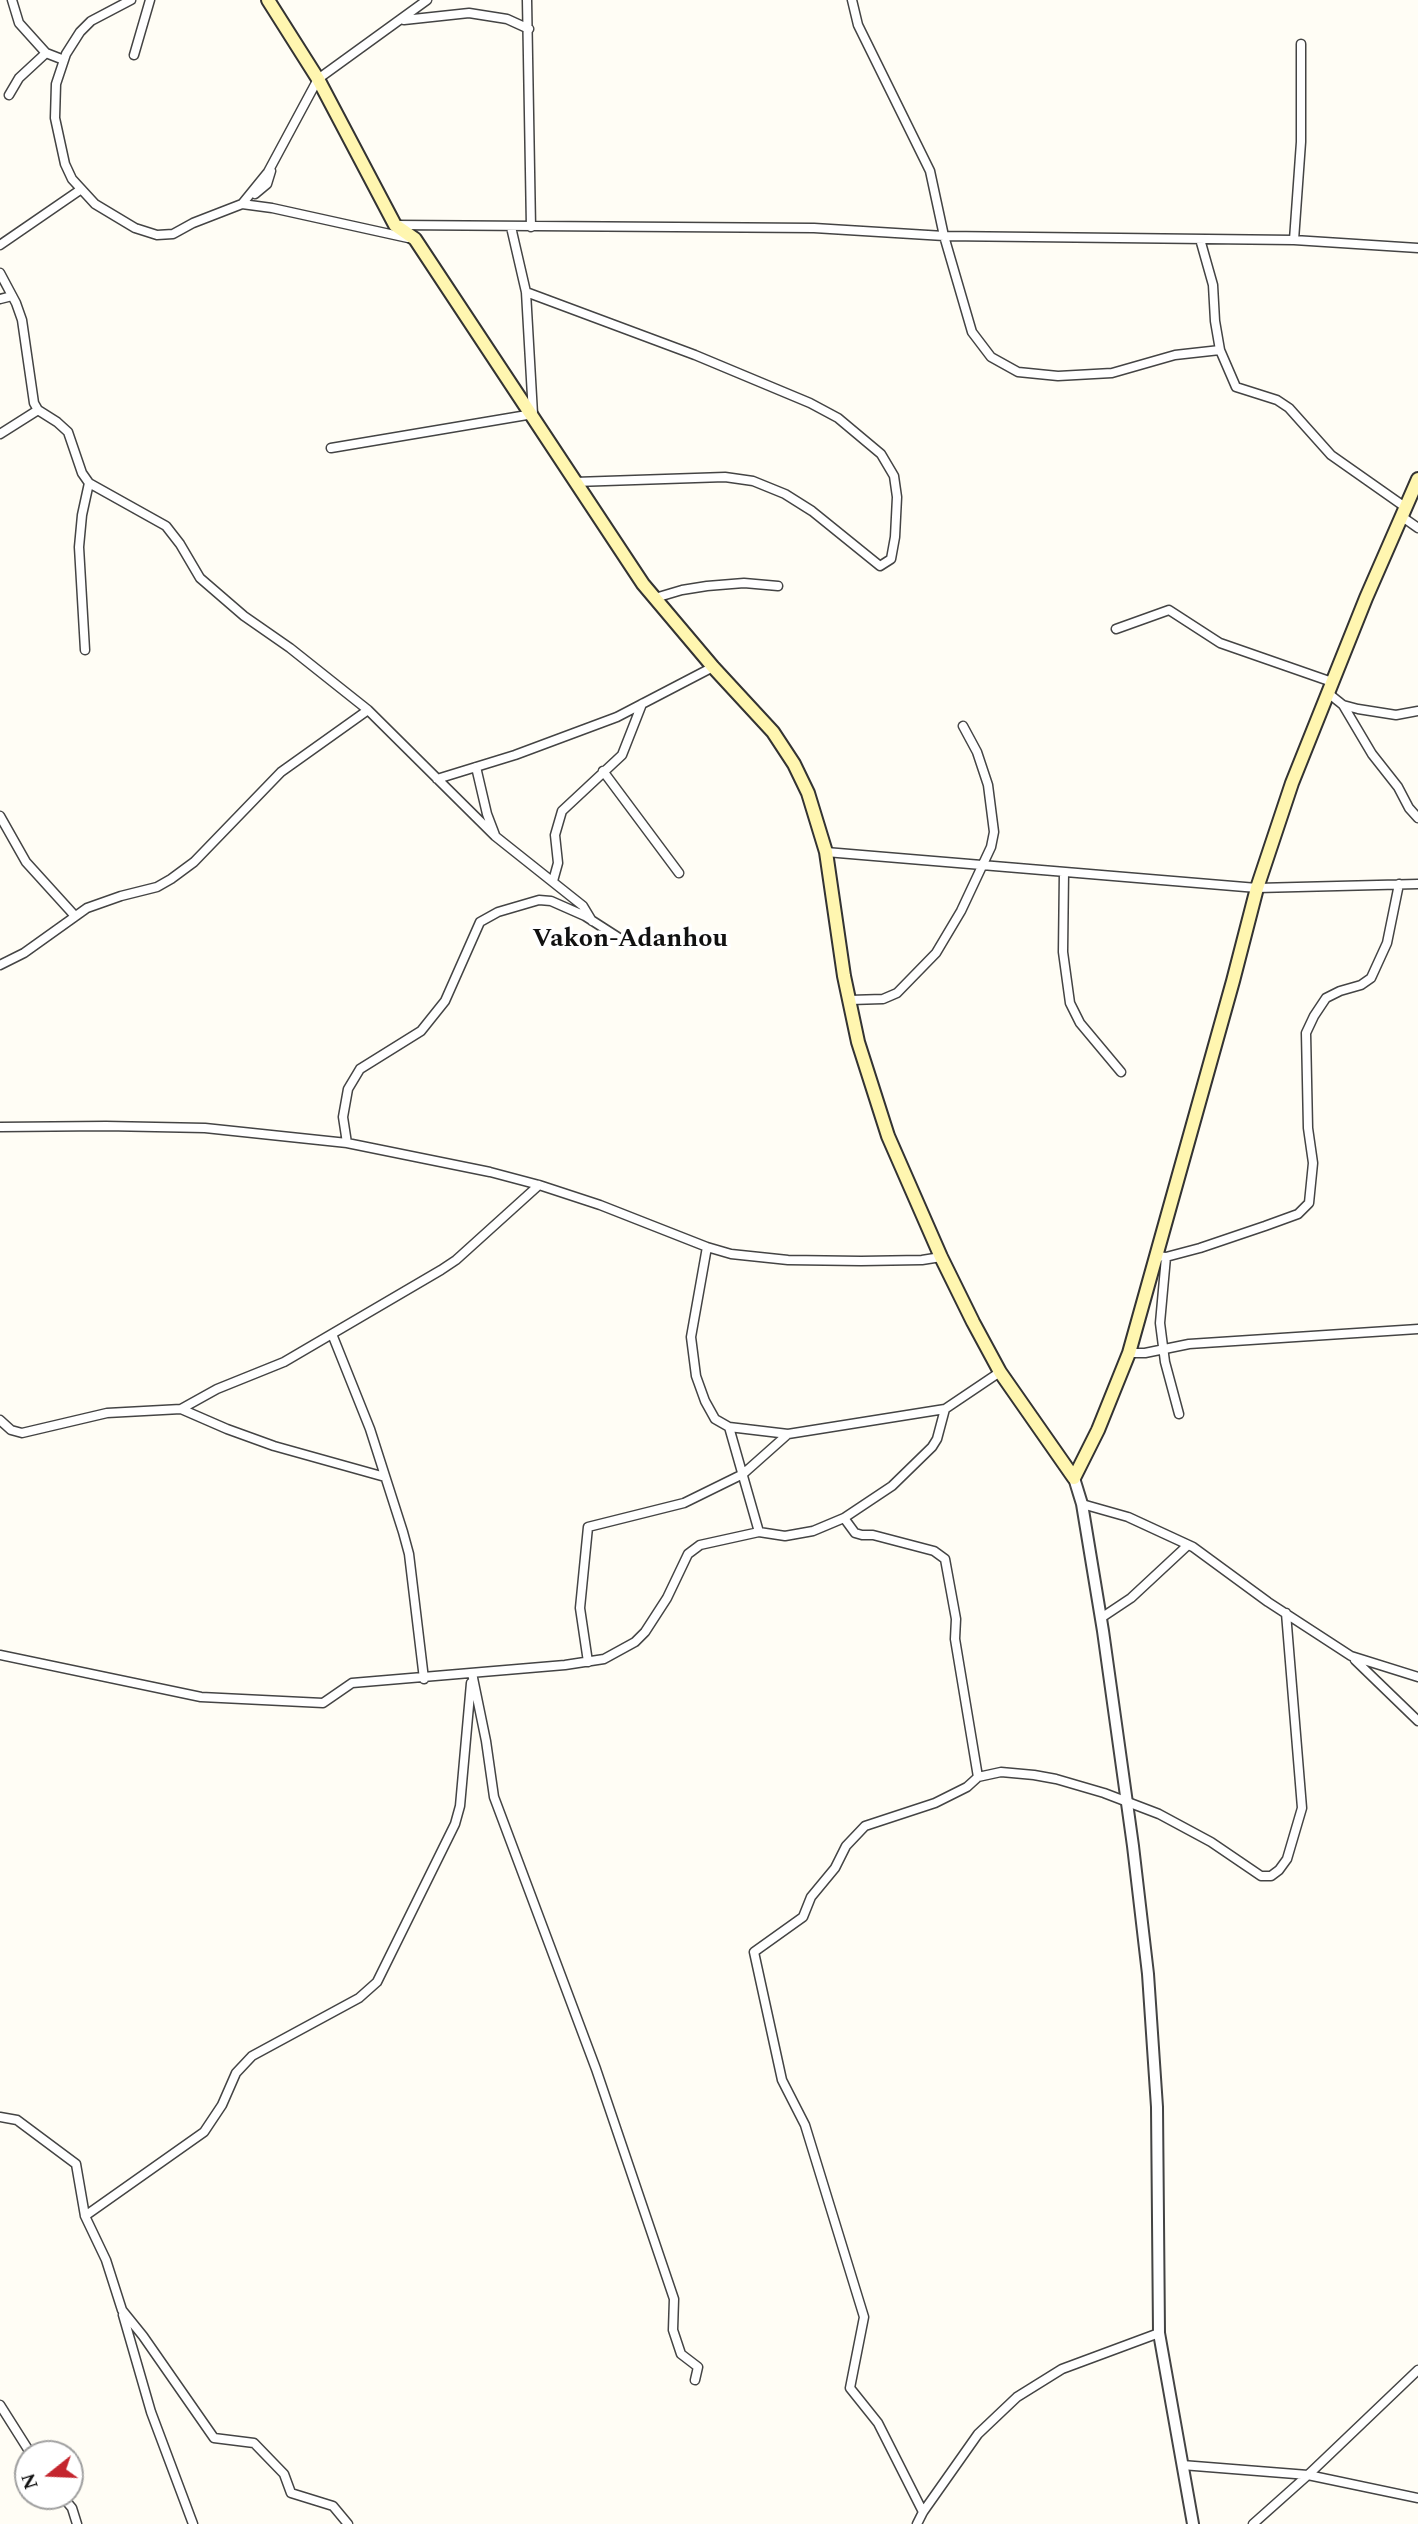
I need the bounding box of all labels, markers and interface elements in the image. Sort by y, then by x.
district label: Vakon-Adanhou [532,925,728,957]
north arrow [14,2440,84,2510]
text: N [14,2469,47,2493]

